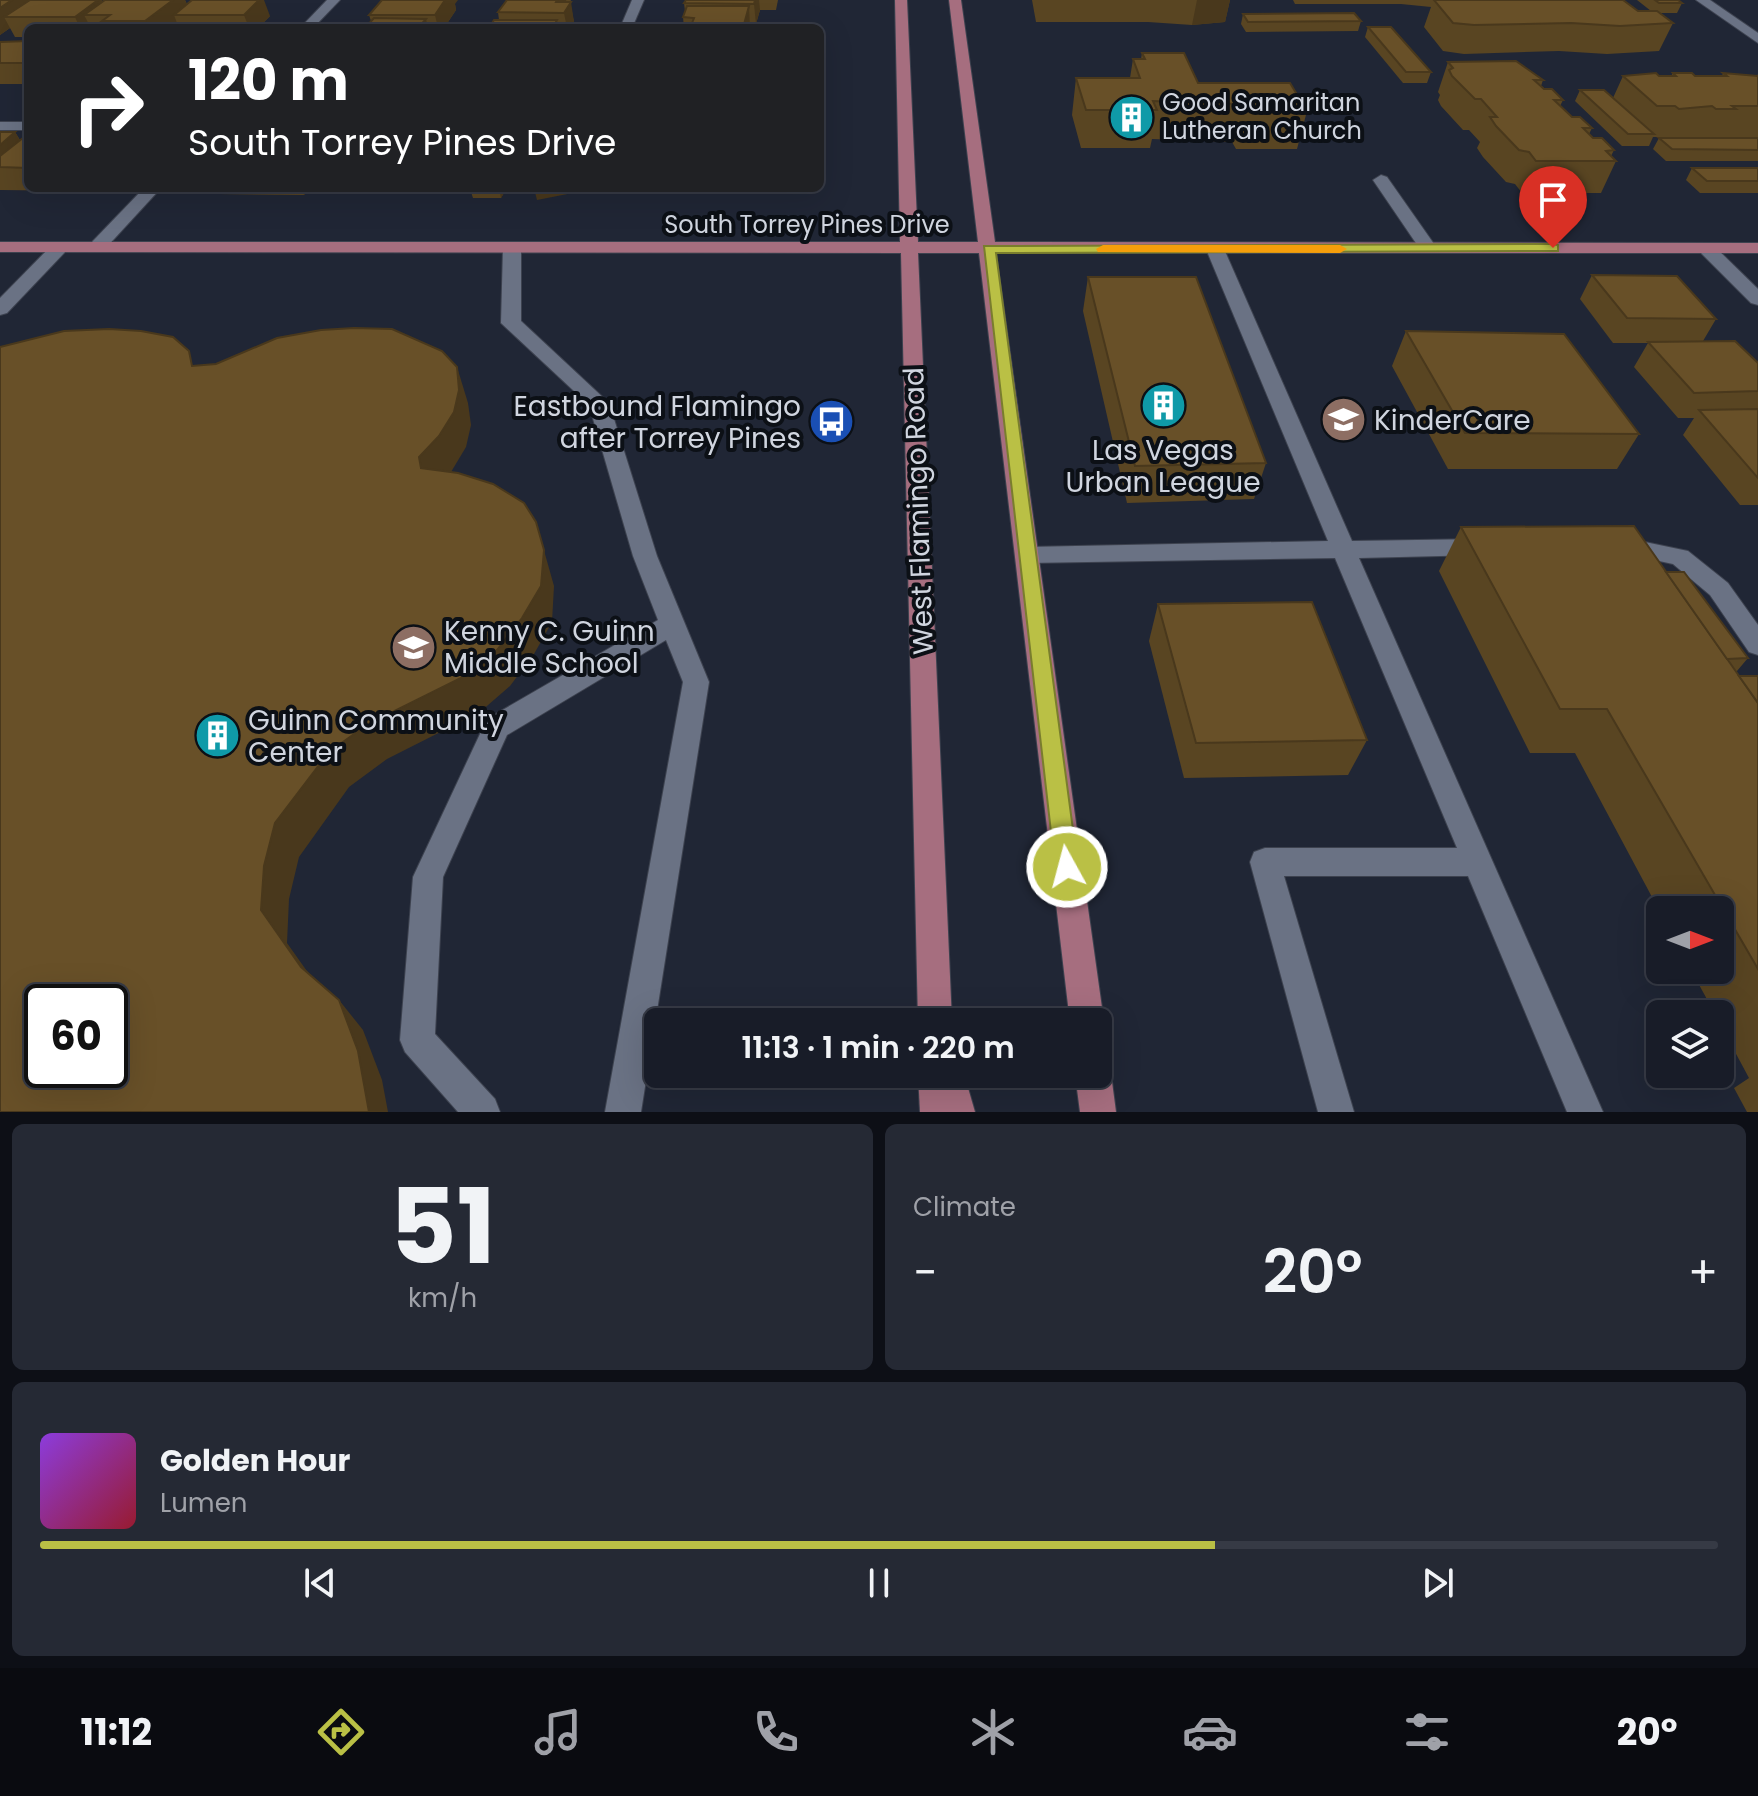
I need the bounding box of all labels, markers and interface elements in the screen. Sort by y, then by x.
text: 120 m [188,41,349,120]
icon: right [56,56,160,160]
place label: Good Samaritan Lutheran Church [1162,86,1362,147]
building icon: Good Samaritan Lutheran Church [1107,93,1155,141]
text: South Torrey Pines Drive [188,117,616,168]
pin [1519,166,1587,248]
icon: arrive [1531,178,1575,222]
street label: South Torrey Pines Drive [664,208,950,241]
street label: West Flamingo Road [894,367,943,655]
building icon: Las Vegas Urban League [1139,381,1187,429]
place label: Eastbound Flamingo after Torrey Pines [513,387,801,458]
school or university icon: KinderCare [1319,396,1367,444]
bus stop icon: Eastbound Flamingo after Torrey Pines [808,398,856,446]
place label: KinderCare [1374,401,1531,440]
place label: Las Vegas Urban League [1065,431,1261,502]
place label: Kenny C. Guinn Middle School [444,612,655,683]
school or university icon: Kenny C. Guinn Middle School [389,623,437,671]
place label: Guinn Community Center [248,701,504,772]
building icon: Guinn Community Center [193,712,241,760]
position arrow [1025,825,1109,909]
north arrow [1646,896,1734,984]
map controls [1646,896,1734,1088]
speed limit sign: 60 [24,984,128,1088]
button: layers [1646,1000,1734,1088]
text: 11:13 · 1 min · 220 m [741,1026,1015,1069]
text: 51 [389,1154,496,1299]
text: Climate [913,1189,1016,1225]
text: 20° [1263,1230,1363,1314]
text: − [913,1242,937,1303]
text: + [1688,1242,1718,1303]
text: km/h [408,1280,477,1316]
text: Golden Hour [160,1439,350,1482]
text: Lumen [160,1485,247,1521]
icon: previous [298,1561,342,1605]
icon: pause [857,1561,901,1605]
icon: next [1416,1561,1460,1605]
icon: directions [313,1704,369,1760]
icon: music [530,1704,586,1760]
icon: phone [748,1704,804,1760]
icon: climate [965,1704,1021,1760]
icon: car [1182,1704,1238,1760]
icon: filters [1399,1704,1455,1760]
text: 11:12 [81,1707,152,1758]
text: 20° [1617,1707,1677,1758]

